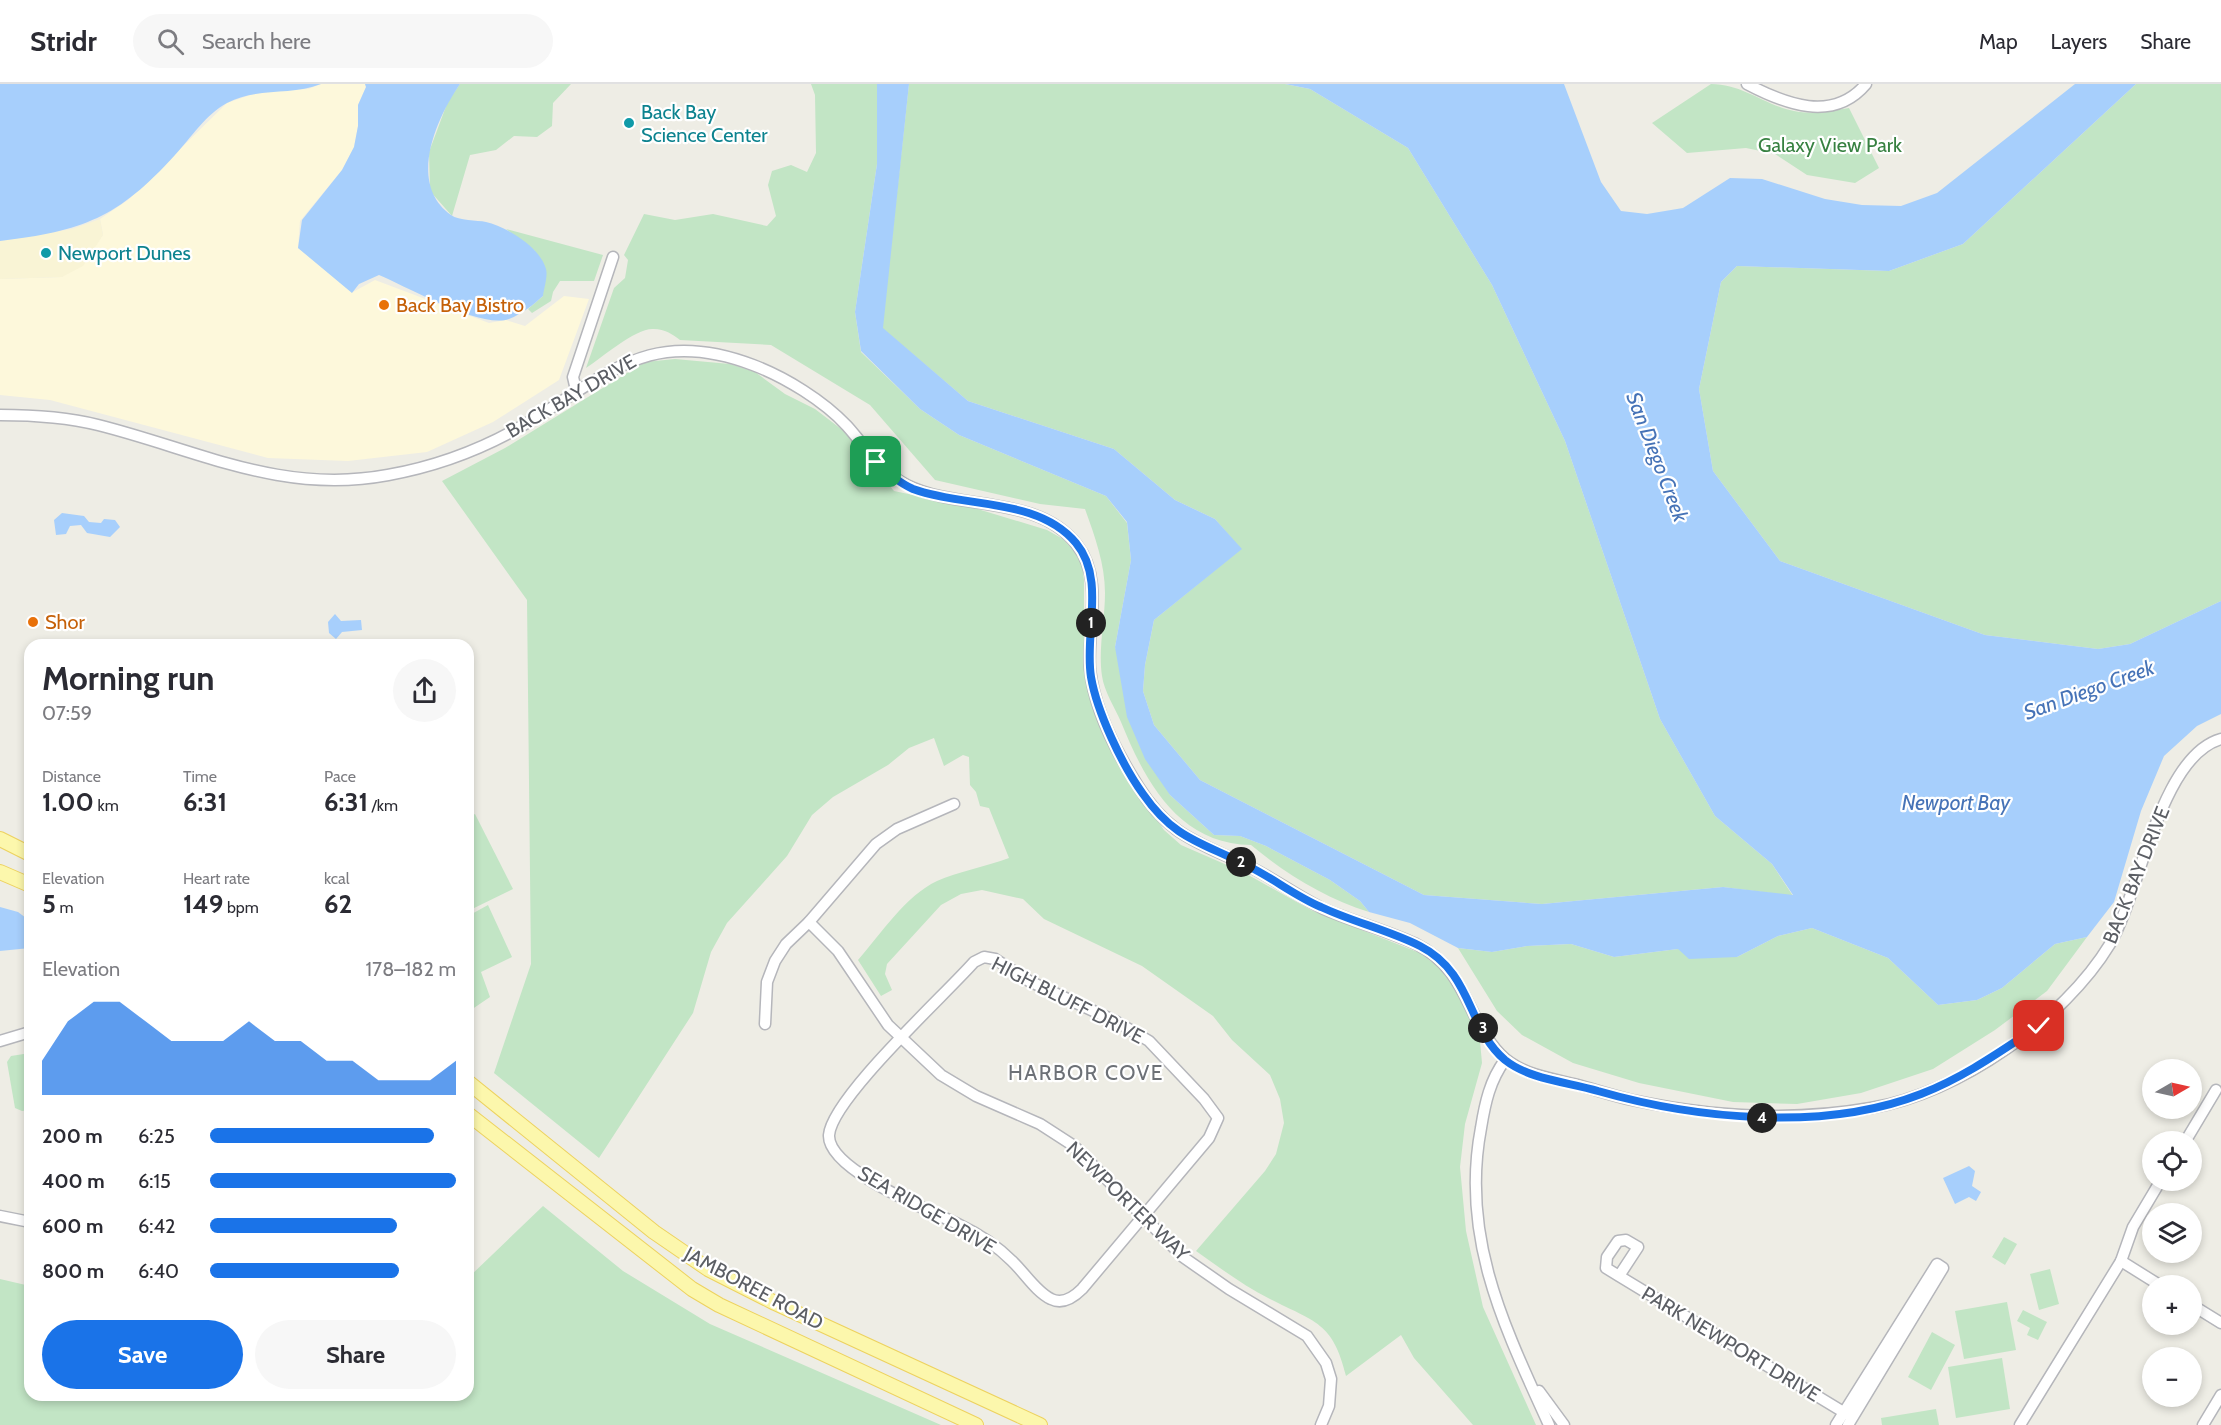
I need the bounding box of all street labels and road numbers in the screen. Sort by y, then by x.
street label: BACK BAY DRIVE [502,349,640,443]
street label: BACK BAY DRIVE [2098,803,2174,947]
street label: HIGH BLUFF DRIVE [988,951,1148,1049]
street label: NEWPORTER WAY [1062,1136,1195,1266]
street label: SEA RIDGE DRIVE [854,1161,1000,1259]
street label: JAMBOREE ROAD [680,1241,828,1335]
street label: PARK NEWPORT DRIVE [1638,1281,1824,1407]

